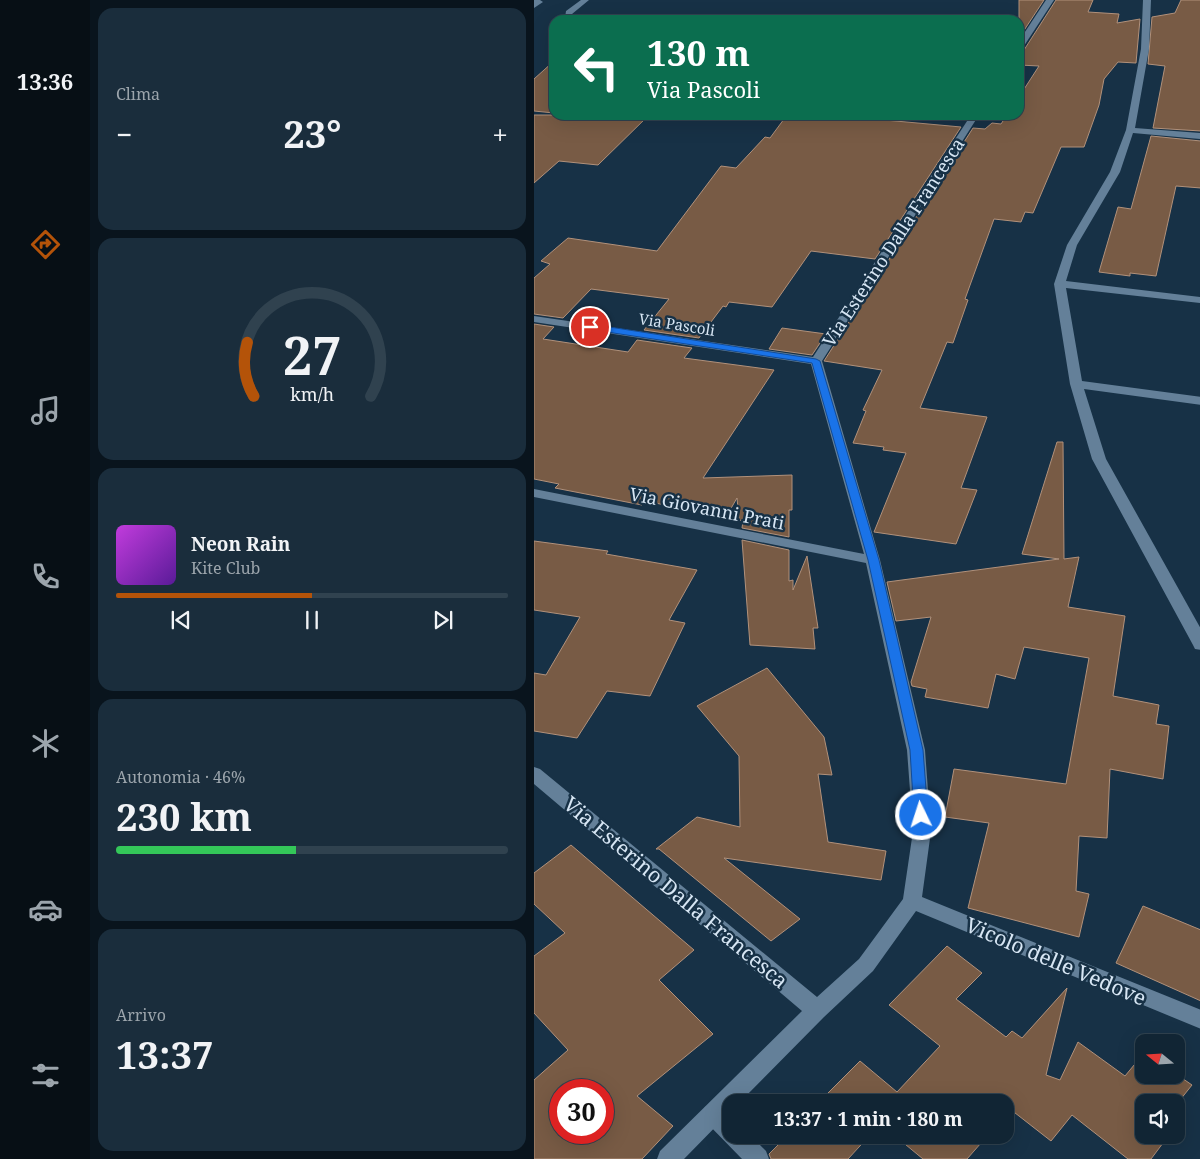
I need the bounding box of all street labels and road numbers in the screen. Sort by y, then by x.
street label: Via Esterino Dalla Francesca [816,133,970,351]
street label: Via Pascoli [637,308,717,340]
street label: Via Giovanni Prati [628,481,787,535]
street label: Via Esterino Dalla Francesca [558,790,794,994]
street label: Vicolo delle Vedove [961,910,1151,1012]

